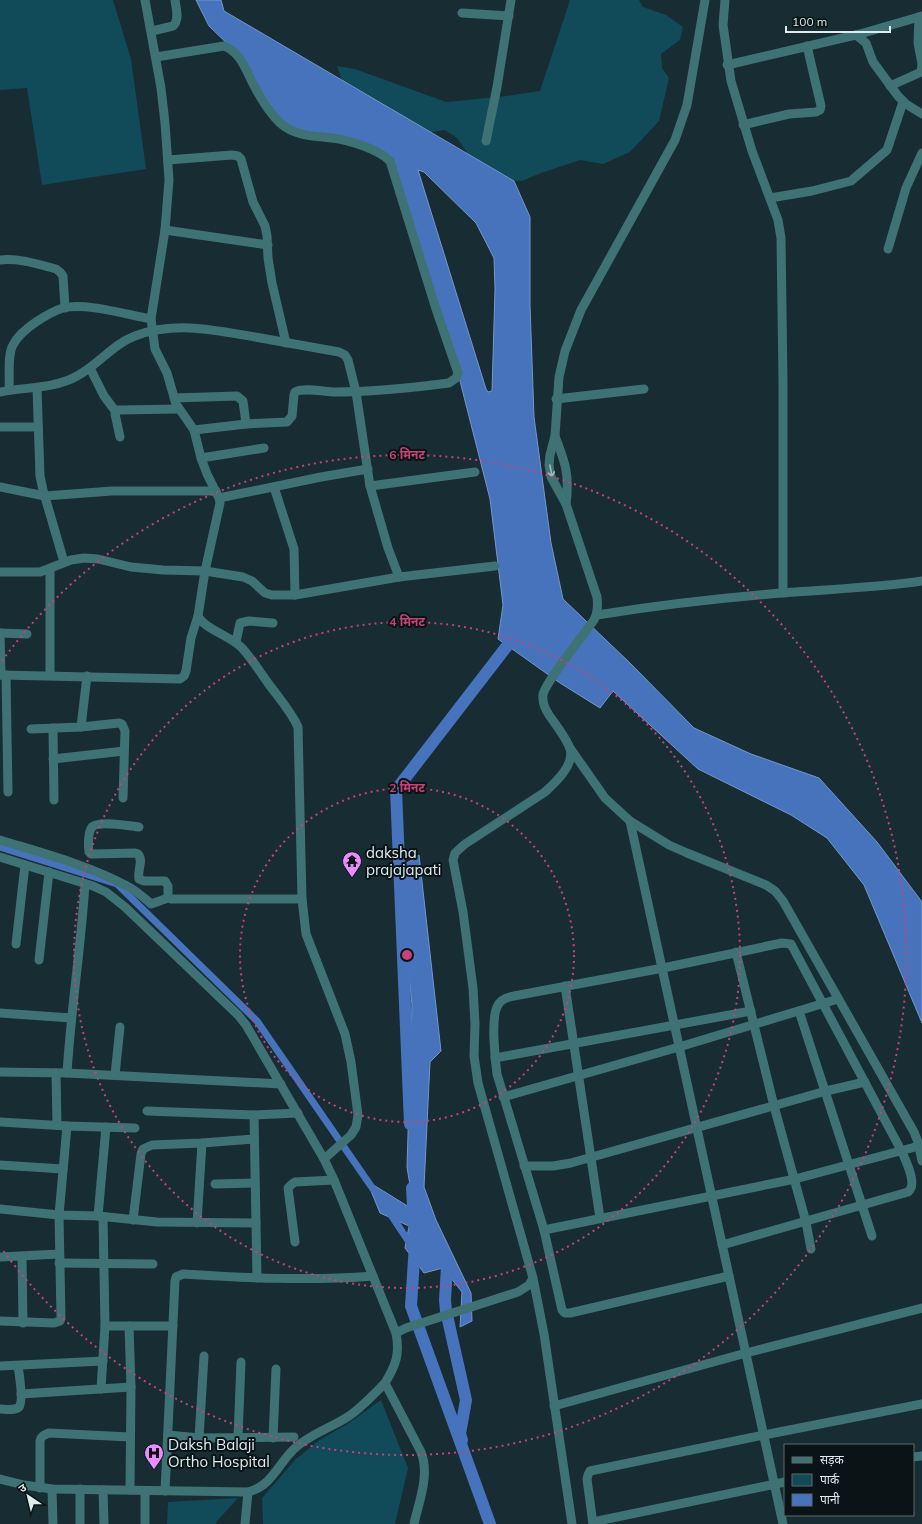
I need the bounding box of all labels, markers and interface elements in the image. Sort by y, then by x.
scale bar [786,8,890,34]
text: 100 m [792,14,827,29]
text: 6 मिनट [389,447,425,462]
one-way arrow [547,465,555,478]
text: 4 मिनट [389,614,425,629]
text: 2 मिनट [389,780,425,795]
place label: daksha prajajapati [366,843,441,879]
temple icon: daksha prajajapati [341,850,363,878]
centre of rings [400,948,414,962]
place label: Daksh Balaji Ortho Hospital [168,1435,270,1471]
hospital icon: Daksh Balaji Ortho Hospital [143,1442,165,1470]
legend [784,1444,914,1516]
text: सड़क [820,1452,845,1467]
text: पार्क [820,1472,840,1487]
north arrow [8,1476,48,1516]
text: उ [16,1480,29,1495]
text: पानी [820,1492,841,1507]

